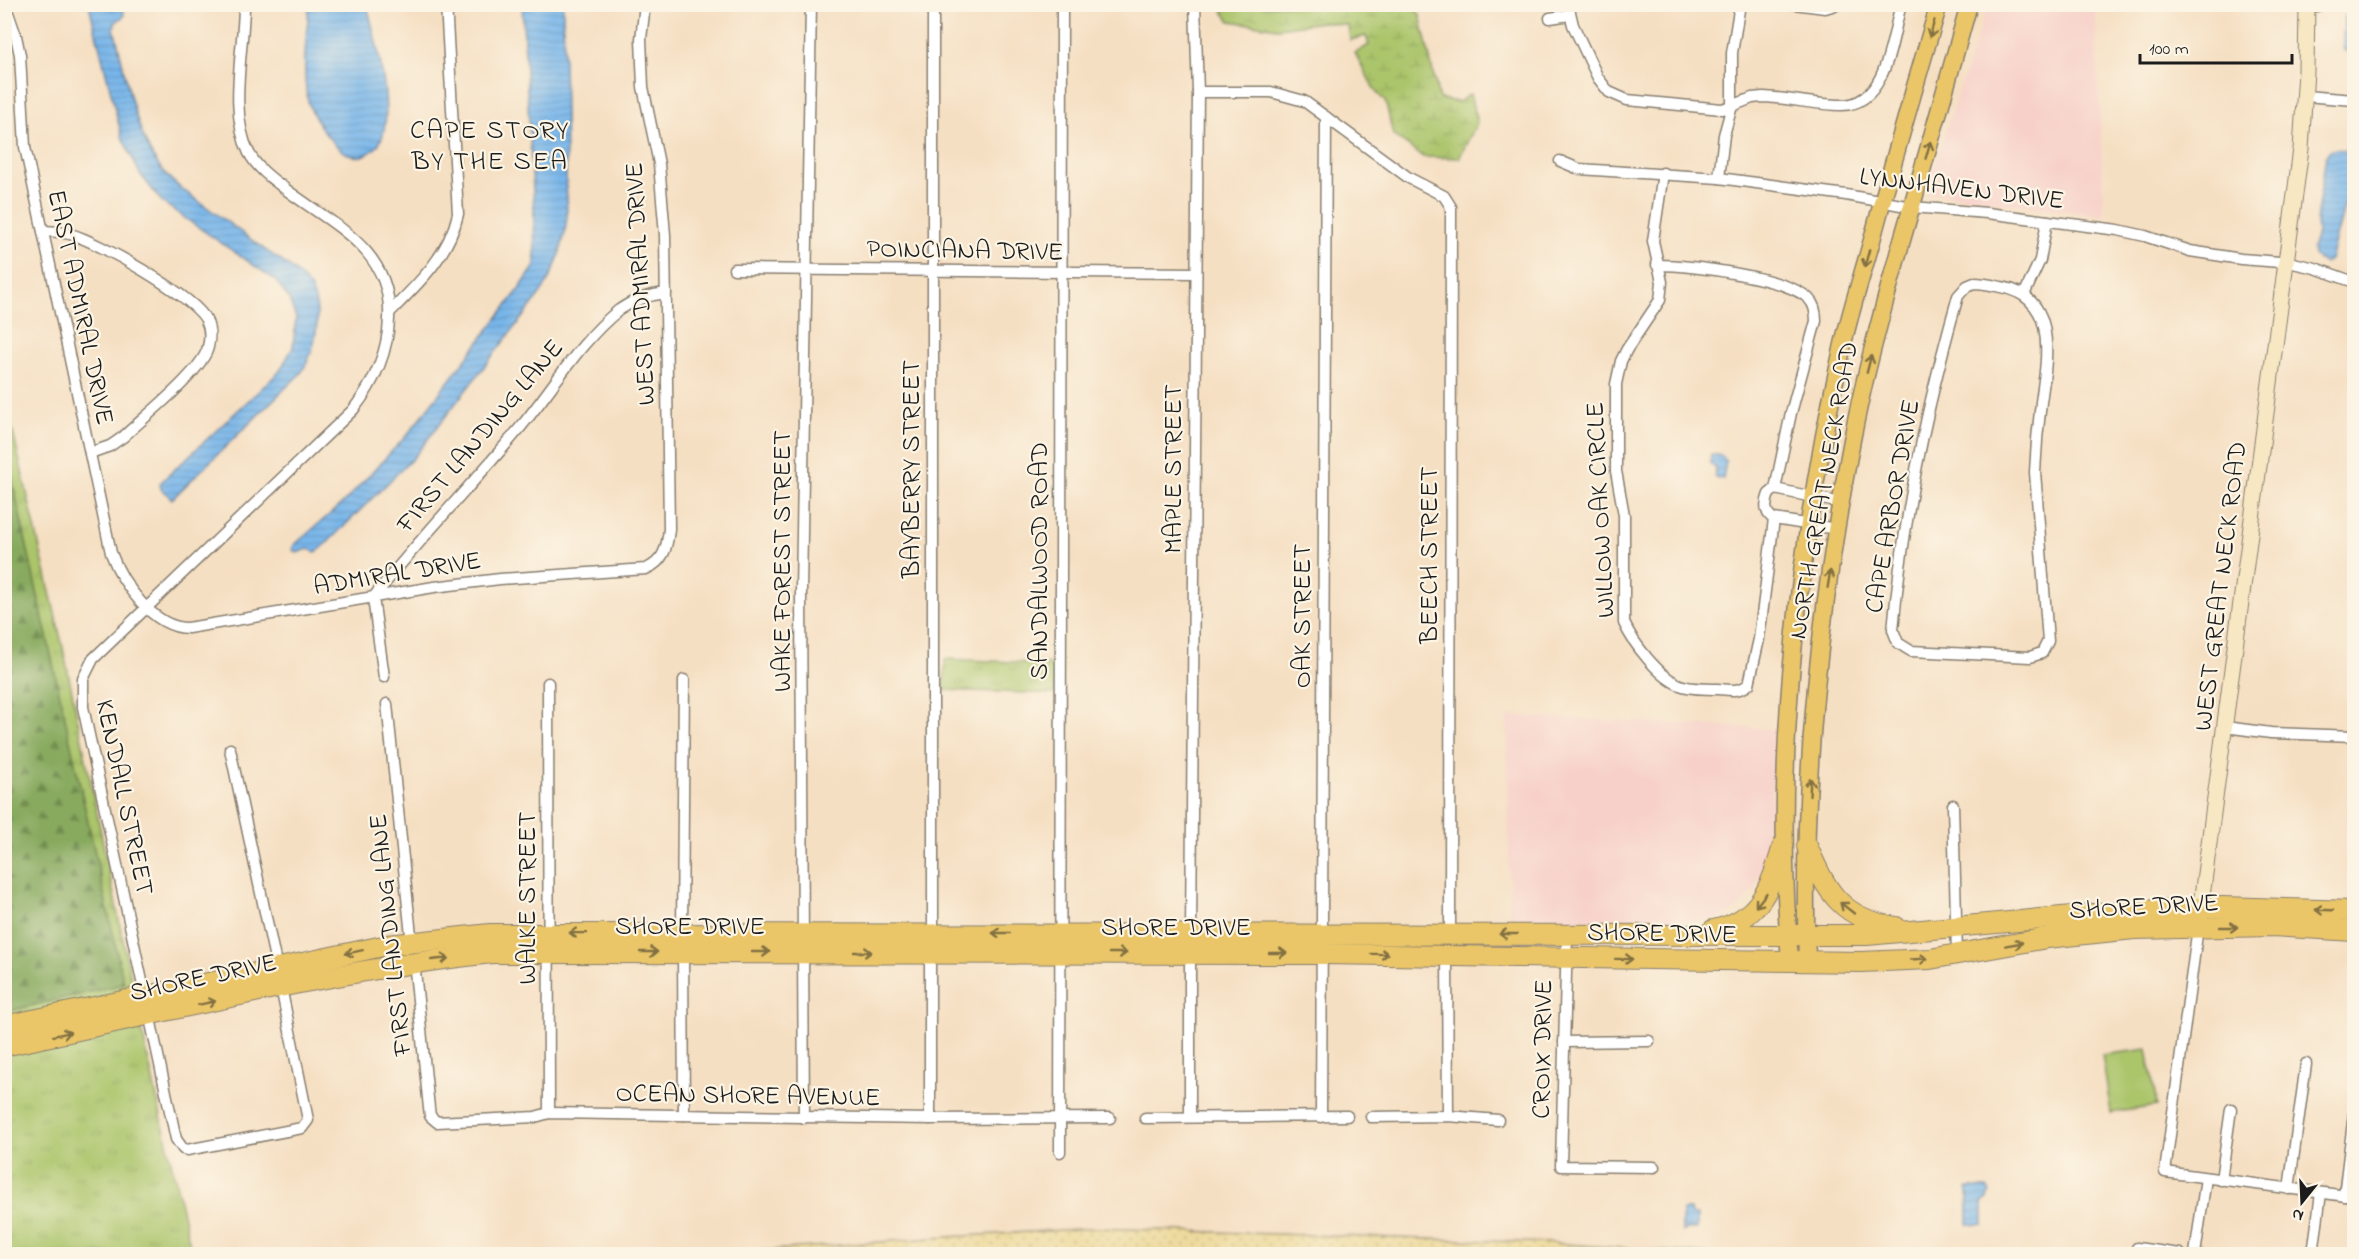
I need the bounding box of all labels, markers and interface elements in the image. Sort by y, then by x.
one-way arrow [1926,19,1937,38]
scale bar [2140,27,2292,65]
text: 100 m [2149,37,2189,63]
district label: CAPE STORY BY THE SEA [410,112,570,182]
one-way arrow [1923,141,1934,160]
street label: LYNNHAVEN DRIVE [1857,159,2066,221]
street label: WEST ADMIRAL DRIVE [617,161,667,406]
street label: EAST ADMIRAL DRIVE [36,187,123,429]
street label: POINCIANA DRIVE [866,231,1064,273]
one-way arrow [1861,248,1872,267]
street label: FIRST LANDING LANE [388,332,574,543]
street label: NORTH GREAT NECK ROAD [1780,339,1870,642]
one-way arrow [1864,354,1876,373]
street label: BAYBERRY STREET [894,360,932,579]
street label: MAPLE STREET [1156,384,1194,554]
street label: CAPE ARBOR DRIVE [1856,397,1931,616]
street label: WILLOW OAK CIRCLE [1577,401,1627,619]
street label: WAKE FOREST STREET [765,430,803,692]
street label: WEST GREAT NECK ROAD [2185,439,2259,733]
street label: SANDALWOOD ROAD [1022,442,1060,680]
street label: BEECH STREET [1412,466,1450,645]
street label: ADMIRAL DRIVE [311,543,484,607]
street label: OAK STREET [1285,544,1323,688]
one-way arrow [1823,570,1834,590]
street label: KENDALL STREET [84,696,162,899]
one-way arrow [1804,778,1815,798]
street label: WALKE STREET [510,811,548,985]
street label: FIRST LANDING LANE [360,812,424,1059]
street label: SHORE DRIVE [2068,885,2220,931]
one-way arrow [1755,891,1768,907]
one-way arrow [1840,902,1856,914]
one-way arrow [2315,904,2335,915]
street label: SHORE DRIVE [615,909,765,947]
street label: SHORE DRIVE [1101,910,1251,948]
street label: SHORE DRIVE [1587,915,1737,955]
one-way arrow [2219,921,2239,933]
one-way arrow [569,927,589,938]
one-way arrow [992,927,1012,939]
one-way arrow [1499,928,1519,940]
one-way arrow [2004,939,2024,950]
street label: SHORE DRIVE [126,945,281,1013]
one-way arrow [638,946,658,958]
one-way arrow [751,946,771,958]
one-way arrow [853,946,873,958]
one-way arrow [345,947,365,958]
one-way arrow [1108,947,1128,959]
one-way arrow [1268,947,1288,959]
one-way arrow [1370,949,1390,960]
one-way arrow [429,953,449,964]
one-way arrow [1614,953,1634,965]
one-way arrow [1909,954,1929,965]
street label: CROIX DRIVE [1524,979,1564,1119]
one-way arrow [197,997,216,1008]
one-way arrow [51,1028,71,1039]
street label: OCEAN SHORE AVENUE [615,1076,881,1118]
north arrow [2272,1172,2332,1232]
text: N [2289,1201,2307,1227]

